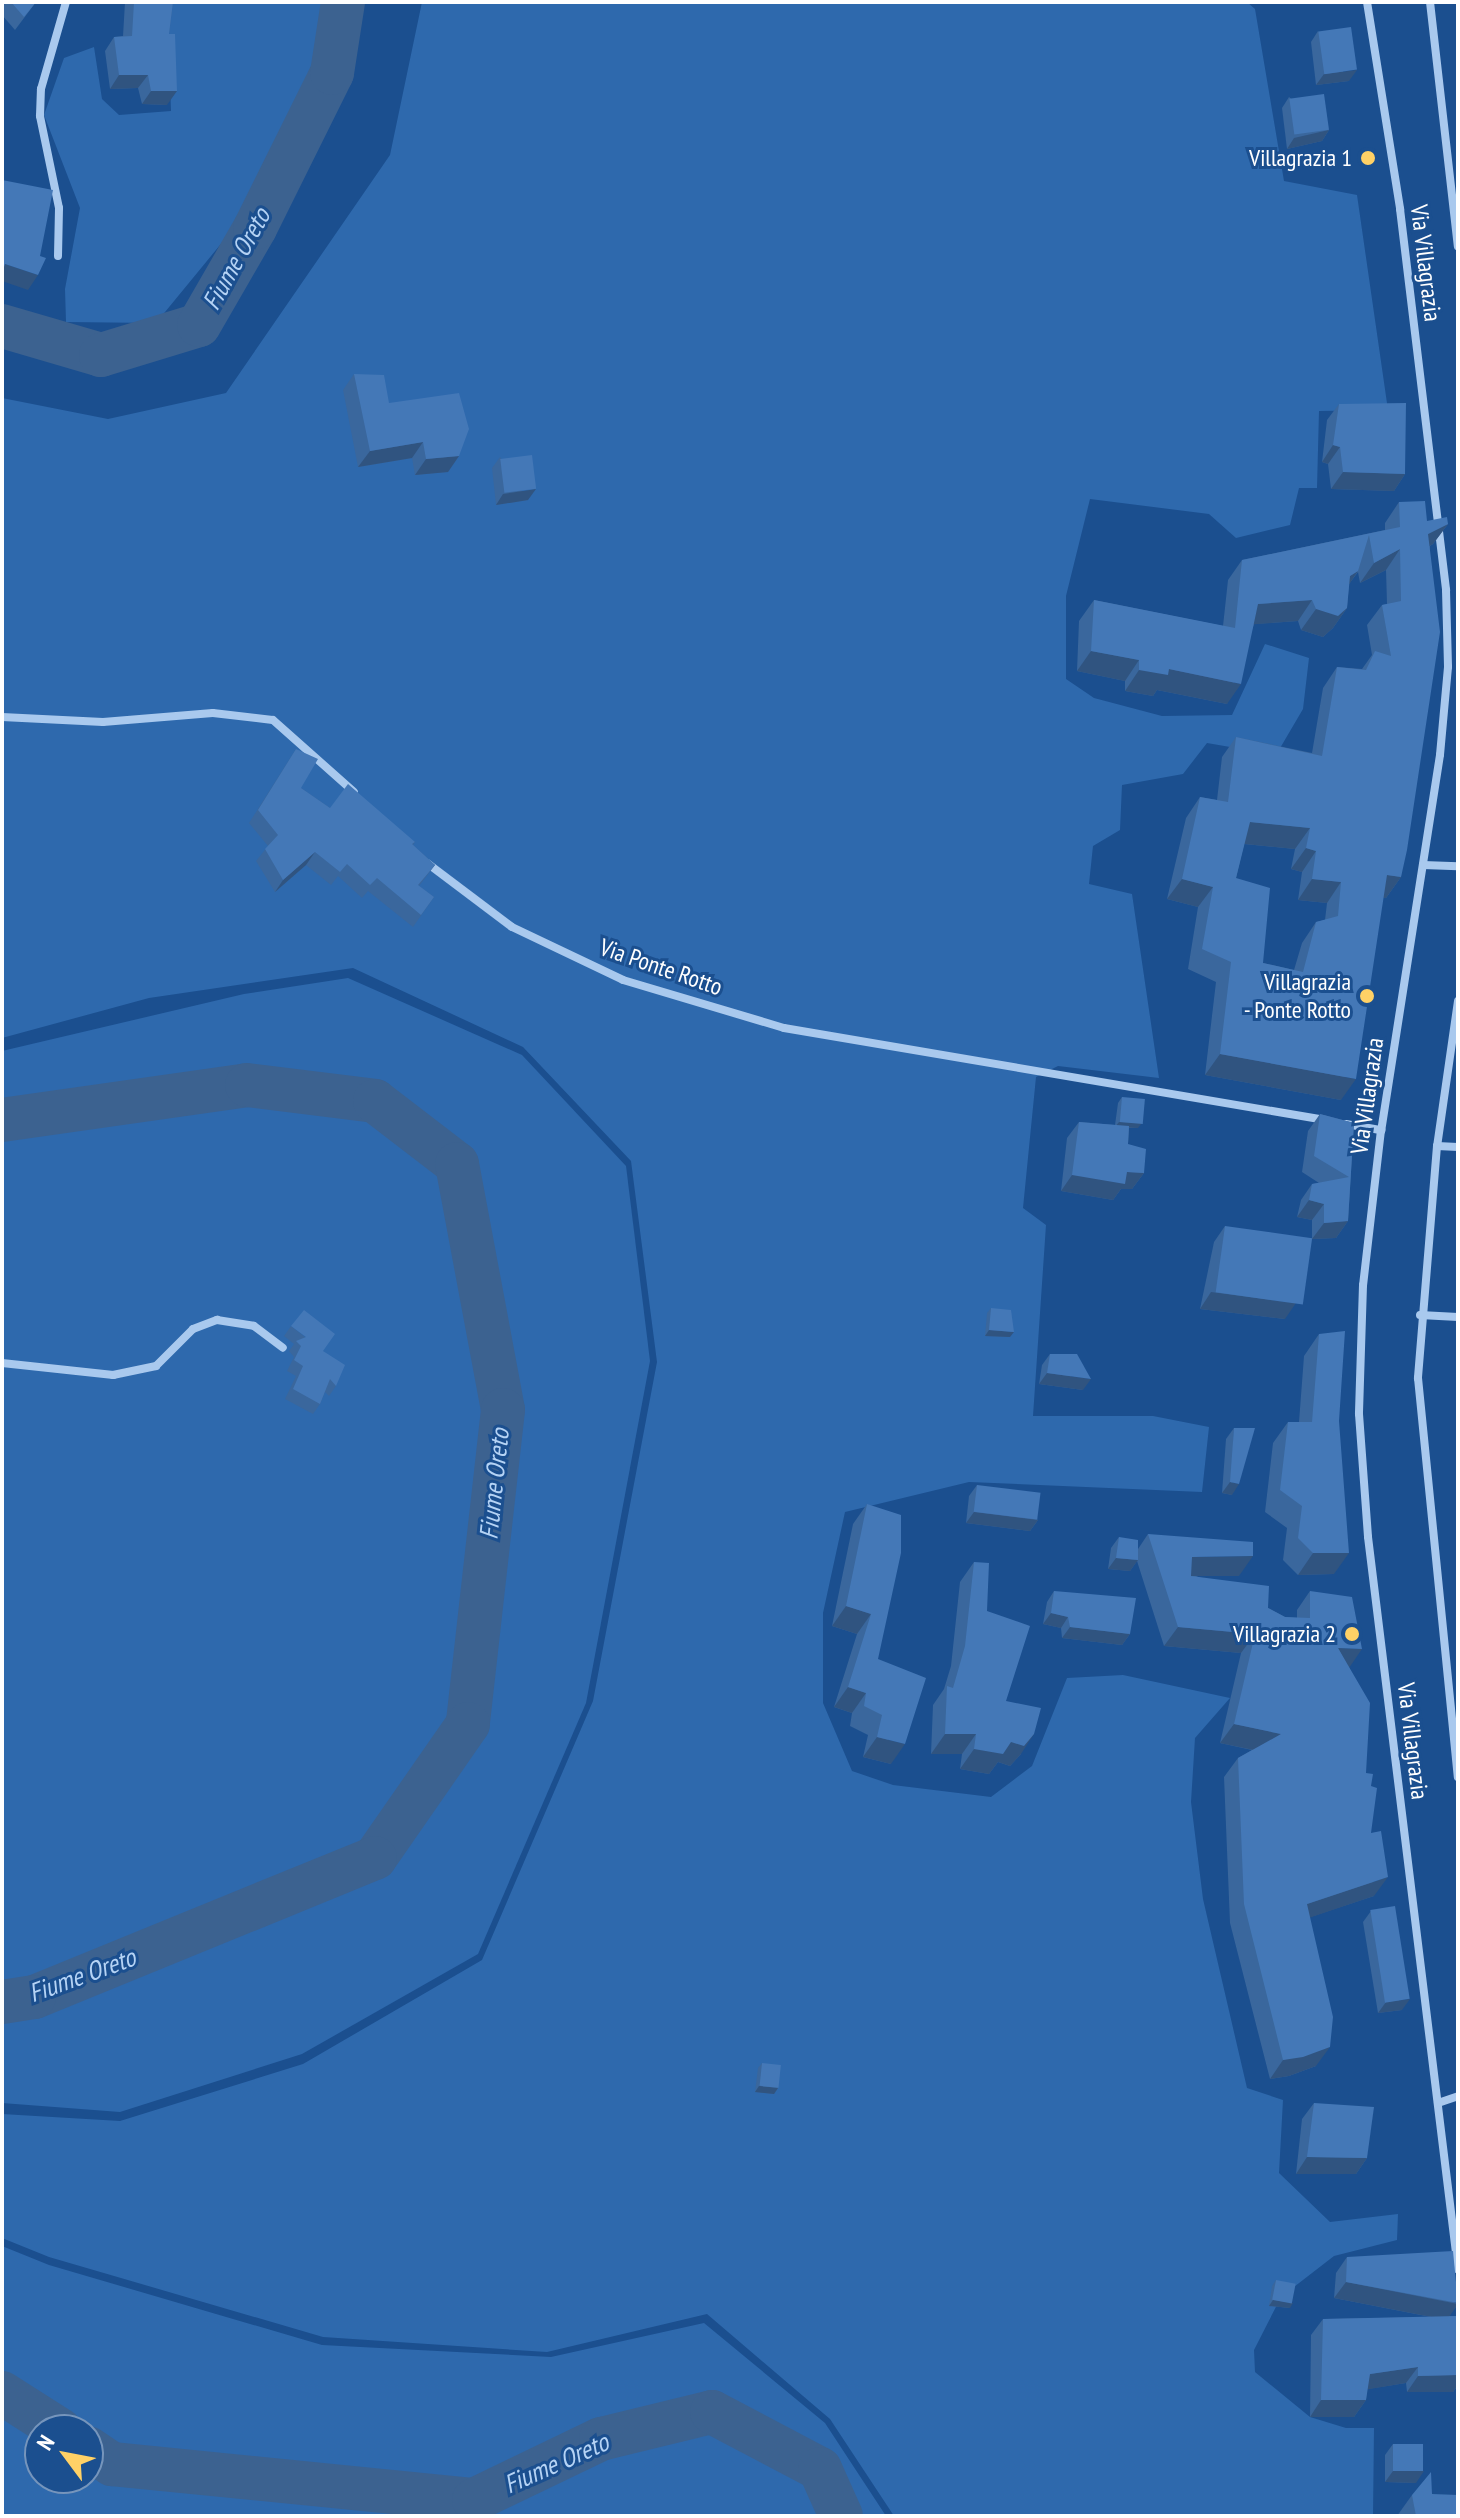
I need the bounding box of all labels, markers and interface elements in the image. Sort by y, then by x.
place label: Villagrazia 1 [1249,144,1352,172]
marker: Villagrazia 1 [1359,149,1377,167]
water label: Fiume Oreto [195,203,277,315]
street label: Via Villagrazia [1405,203,1447,323]
street label: Via Ponte Rotto [596,933,726,1001]
place label: Villagrazia - Ponte Rotto [1242,968,1351,1024]
marker: Villagrazia - Ponte Rotto [1358,987,1376,1005]
street label: Via Villagrazia [1345,1036,1389,1156]
water label: Fiume Oreto [473,1427,515,1541]
place label: Villagrazia 2 [1233,1620,1336,1648]
marker: Villagrazia 2 [1343,1625,1361,1643]
street label: Via Villagrazia [1392,1681,1434,1801]
water label: Fiume Oreto [24,1941,140,2009]
north arrow [24,2414,104,2494]
water label: Fiume Oreto [499,2426,613,2500]
text: N [30,2430,60,2455]

